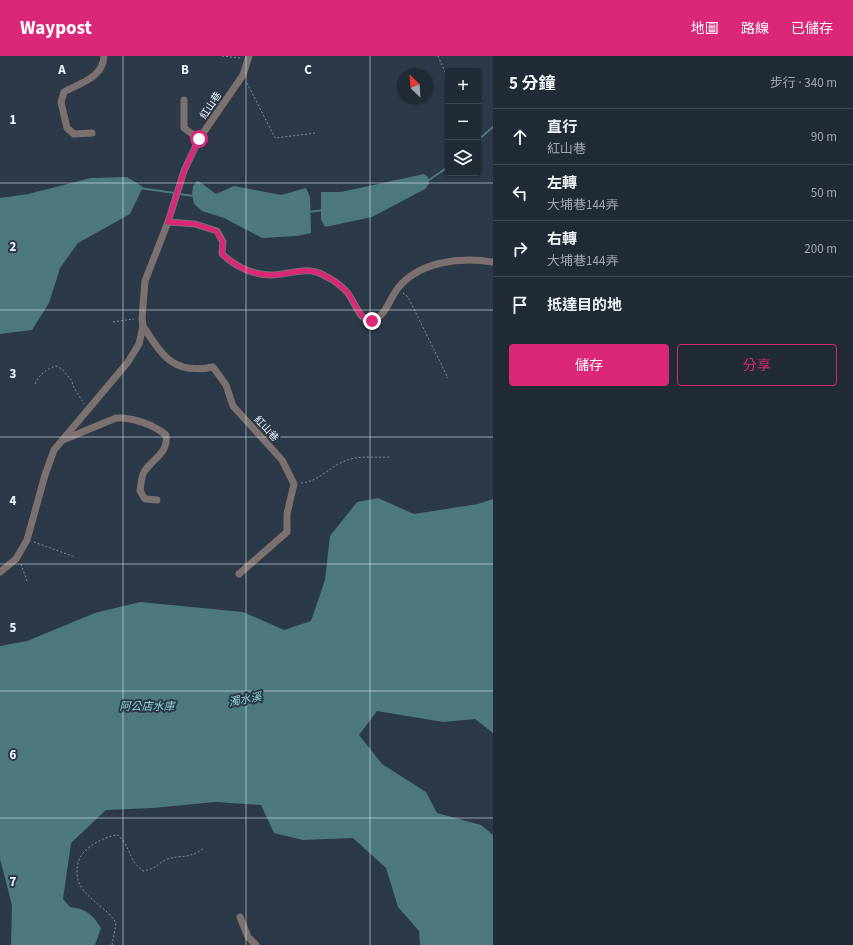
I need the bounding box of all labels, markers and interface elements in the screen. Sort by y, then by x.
text: Waypost [20,15,92,42]
text: 地圖 [691,19,719,39]
text: 路線 [741,19,769,39]
text: 已儲存 [791,19,833,39]
text: A [57,61,66,79]
text: B [181,61,189,79]
text: C [304,61,312,79]
north arrow [397,68,433,104]
map controls [445,68,481,176]
button: + [445,68,481,104]
text: 5 分鐘 [509,72,555,96]
text: 步行 · 340 m [770,74,837,92]
street label: 紅山巷 [197,89,225,122]
button: − [445,104,481,140]
text: 1 [10,111,17,129]
text: 直行 [547,117,577,138]
icon: ahead [509,126,531,148]
text: 90 m [811,128,837,146]
route start [190,130,208,148]
button: layers [445,140,481,176]
text: 紅山巷 [547,140,586,158]
text: 左轉 [547,173,577,194]
icon: left [509,182,531,204]
text: 50 m [811,184,837,202]
text: 大埔巷144弄 [547,196,618,214]
text: 右轉 [547,229,577,250]
text: 2 [10,238,17,256]
icon: right [509,238,531,260]
text: 200 m [804,240,837,258]
text: 大埔巷144弄 [547,252,618,270]
icon: arrive [509,294,531,316]
text: 抵達目的地 [547,295,622,316]
route end [363,312,381,330]
button: 儲存 [509,344,669,386]
button: 分享 [677,344,837,386]
text: 3 [10,365,17,383]
street label: 紅山巷 [251,413,282,444]
text: 4 [10,492,17,510]
text: 5 [10,619,17,637]
water label: 濁水溪 [227,689,265,710]
water label: 阿公店水庫 [120,699,176,714]
text: 6 [10,746,17,764]
text: 7 [10,873,17,891]

